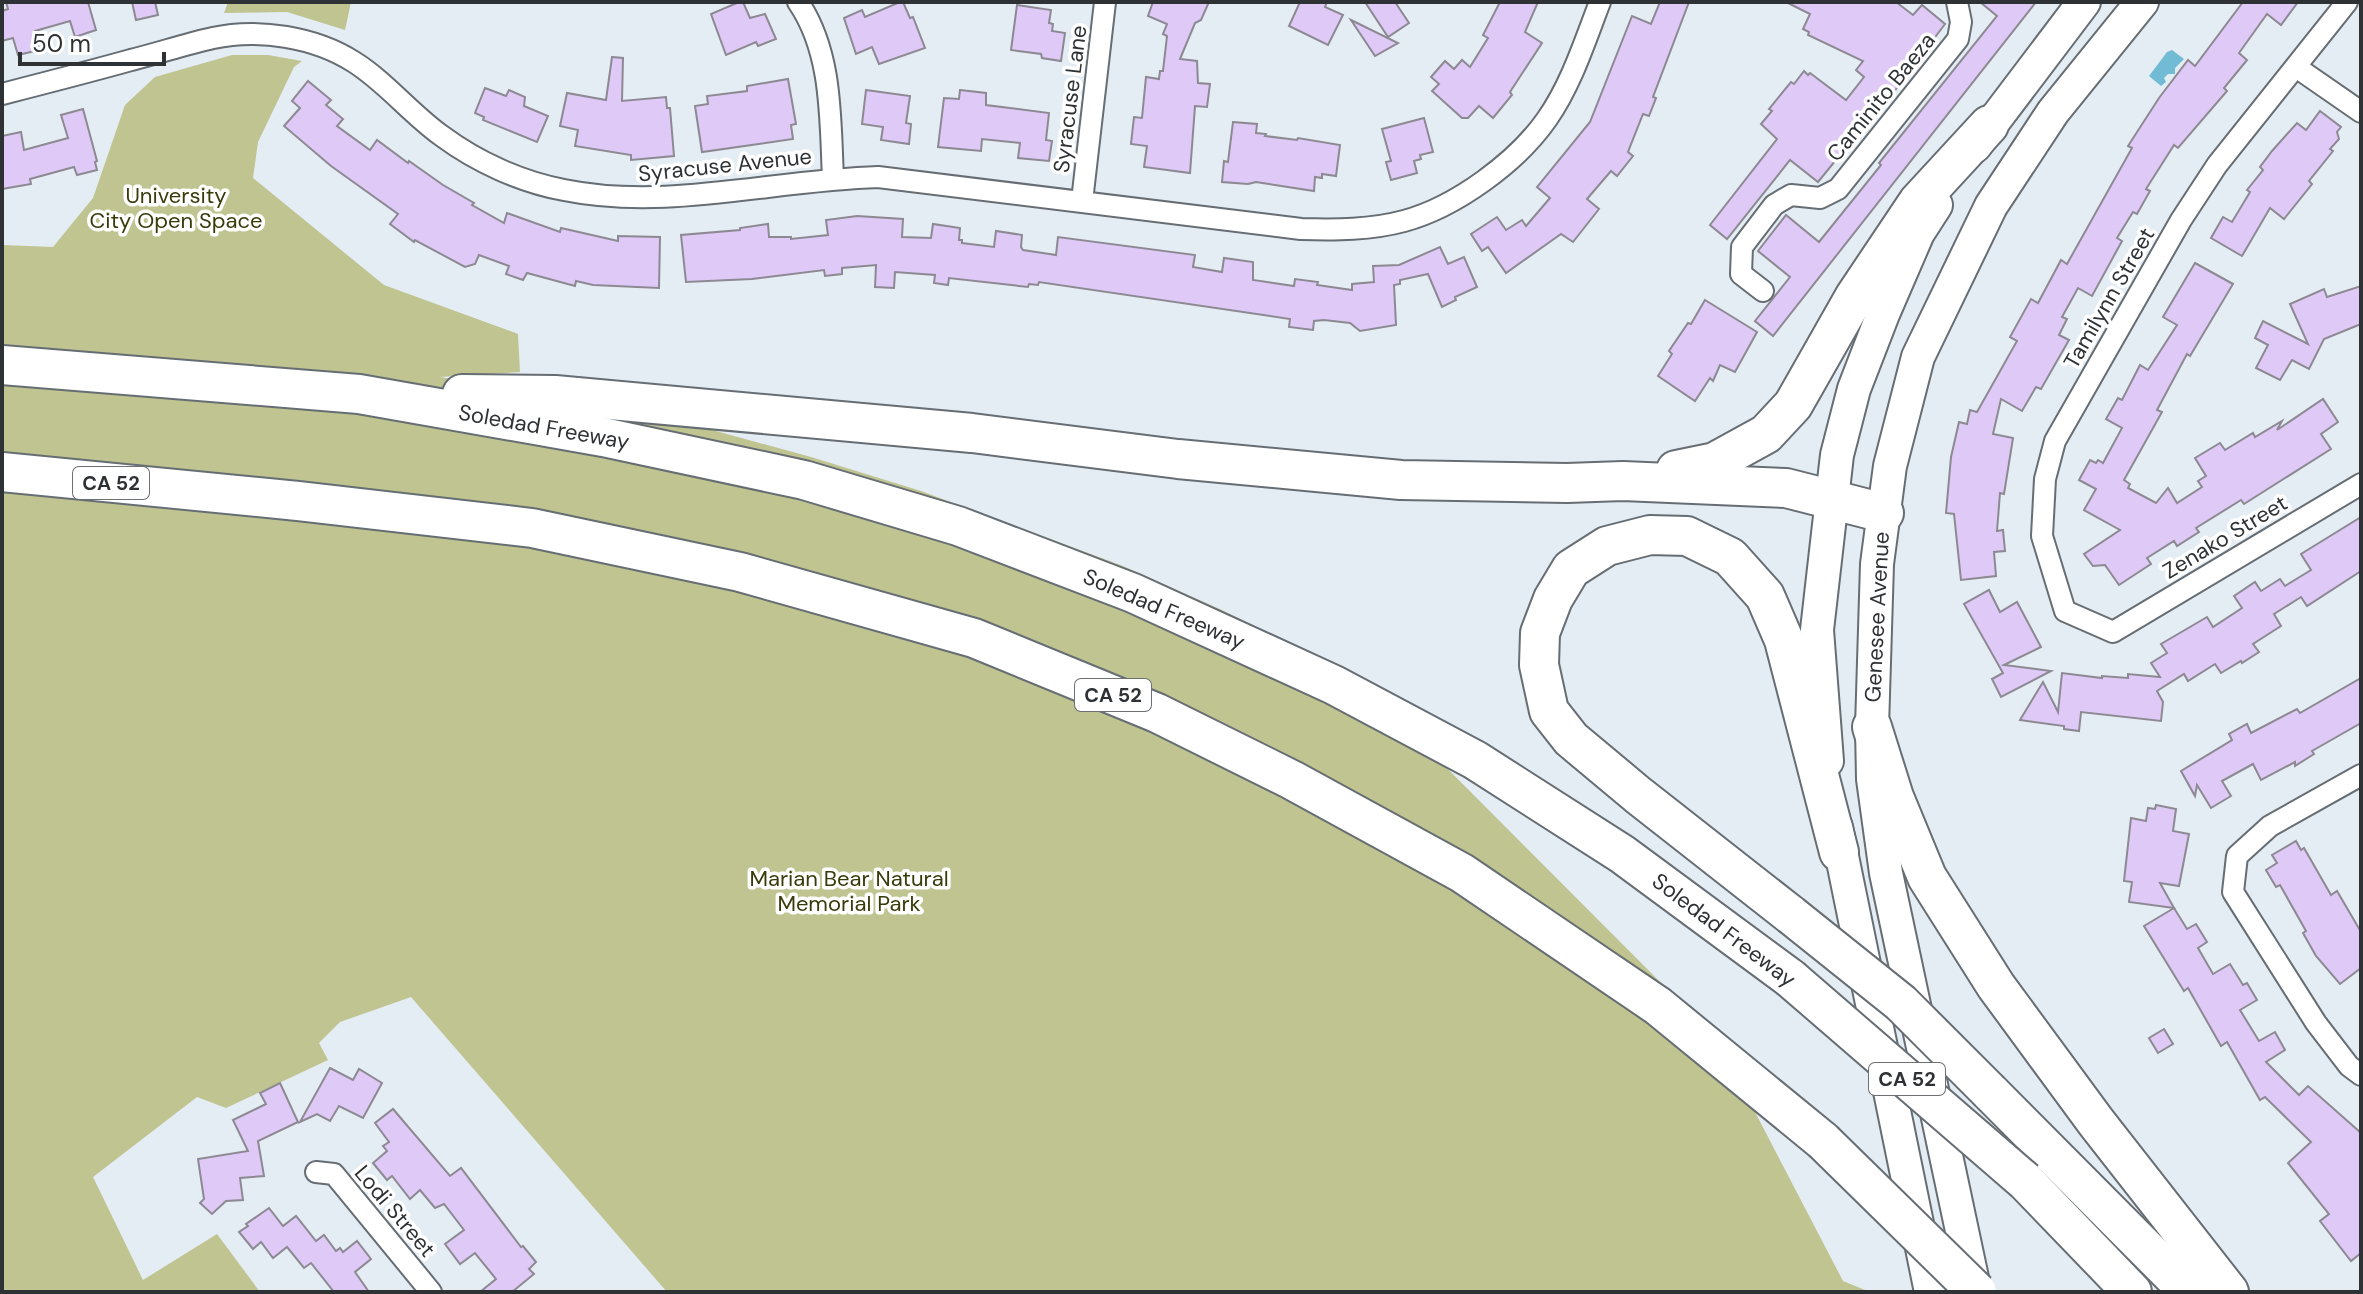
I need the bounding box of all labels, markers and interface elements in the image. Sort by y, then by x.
scale bar [20,16,164,66]
street label: Syracuse Lane [1047,24,1093,174]
street label: Caminito Baeza [1820,27,1942,167]
text: 50 m [32,28,91,59]
street label: Syracuse Avenue [637,141,813,189]
park label: University City Open Space [89,181,263,235]
street label: Tamilynn Street [2057,222,2161,374]
street label: Soledad Freeway [456,398,632,456]
road number: CA 52 [73,467,149,499]
street label: Zenako Street [2157,488,2293,586]
street label: Genesee Avenue [1858,531,1896,703]
street label: Soledad Freeway [1079,562,1249,656]
road number: CA 52 [1075,679,1151,711]
park label: Marian Bear Natural Memorial Park [749,864,949,918]
street label: Soledad Freeway [1646,866,1802,994]
road number: CA 52 [1869,1063,1945,1095]
street label: Lodi Street [348,1159,442,1263]

